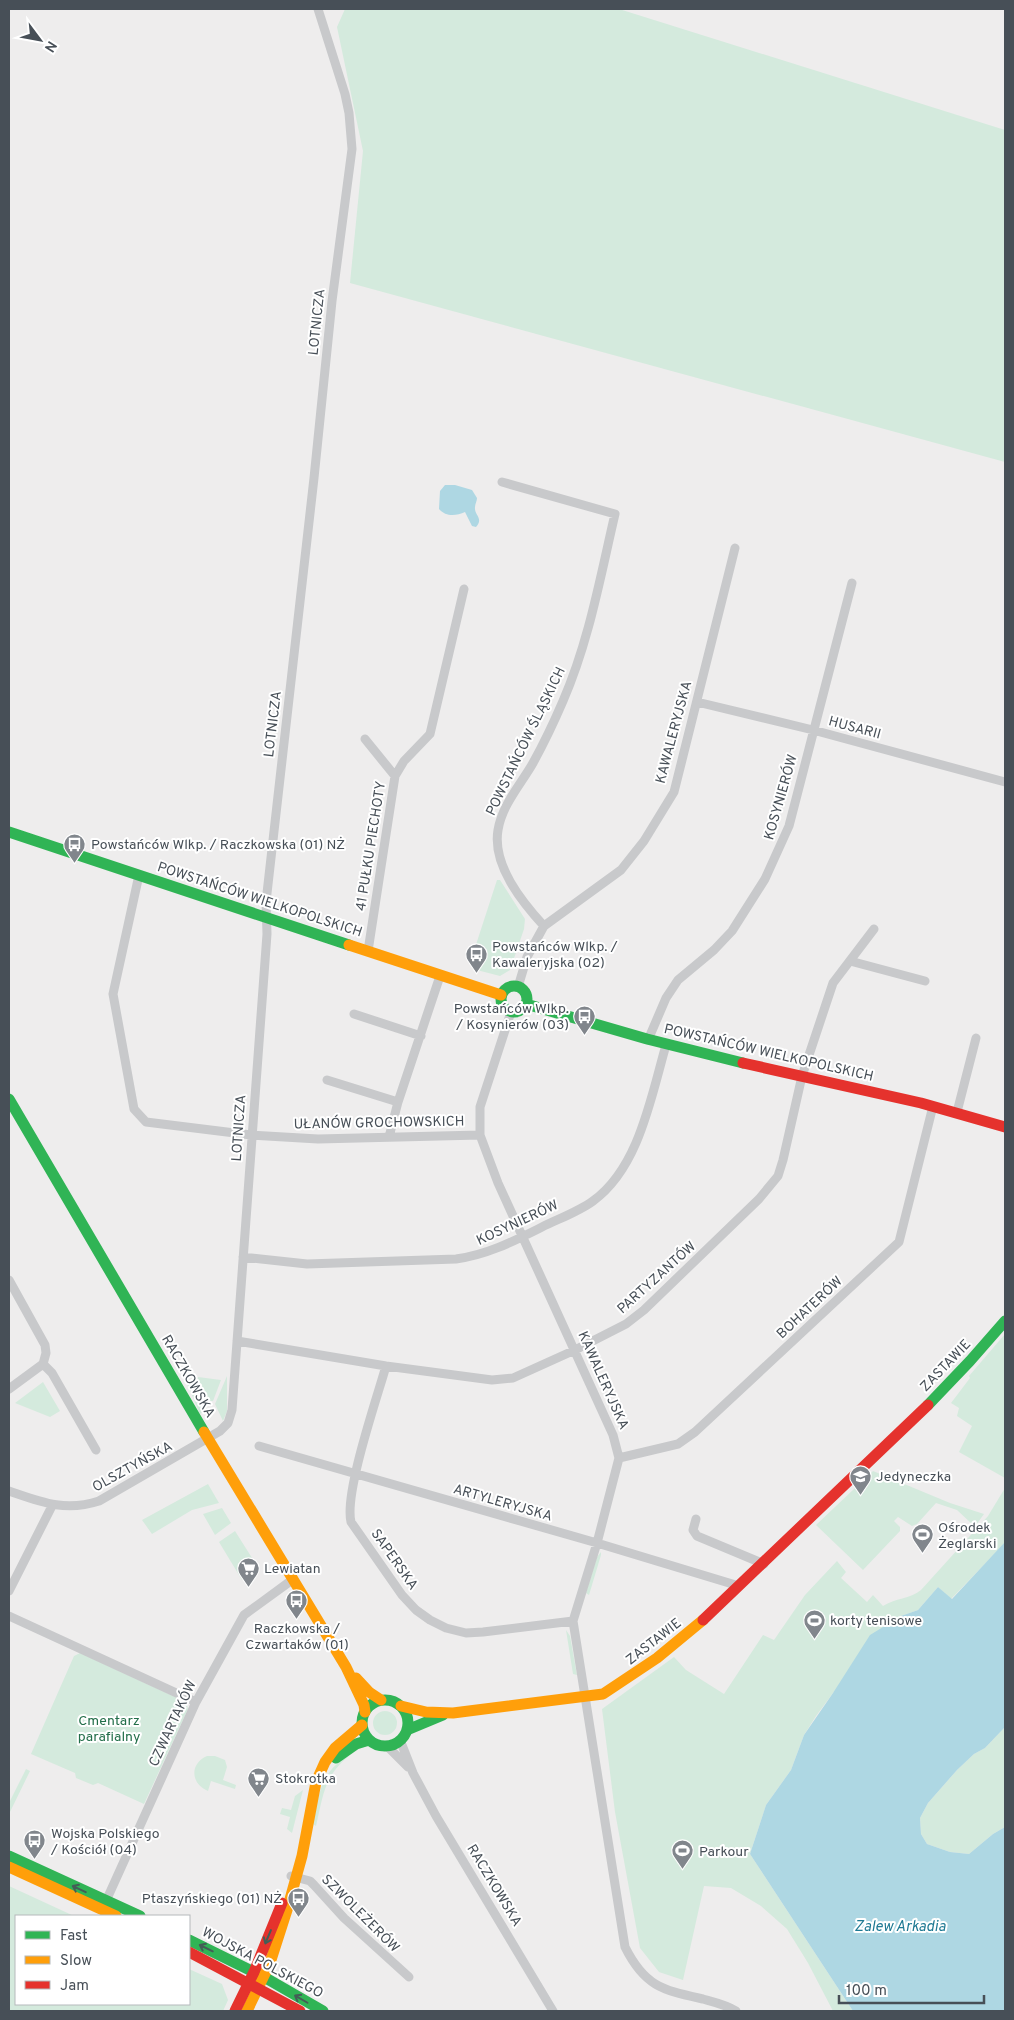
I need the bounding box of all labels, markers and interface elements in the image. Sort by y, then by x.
north arrow [15,15,65,65]
text: N [40,37,60,55]
street label: LOTNICZA [306,288,329,356]
street label: POWSTAŃCÓW ŚLĄSKICH [482,664,570,819]
street label: KAWALERYJSKA [653,679,696,786]
street label: LOTNICZA [261,690,286,758]
street label: HUSARII [826,713,883,744]
street label: KOSYNIERÓW [760,752,802,842]
street label: 41 PUŁKU PIECHOTY [353,780,390,912]
bus stop icon: Powstańców Wlkp. / Raczkowska (01) NŻ [63,832,87,863]
place label: Powstańców Wlkp. / Raczkowska (01) NŻ [91,836,345,854]
street label: POWSTAŃCÓW WIELKOPOLSKICH [155,858,365,942]
place label: Powstańców Wlkp. / Kawaleryjska (02) [492,939,618,972]
bus stop icon: Powstańców Wlkp. / Kawaleryjska (02) [464,942,488,973]
place label: Powstańców Wlkp. / Kosynierów (03) [454,1001,569,1034]
bus stop icon: Powstańców Wlkp. / Kosynierów (03) [573,1004,597,1035]
street label: POWSTAŃCÓW WIELKOPOLSKICH [662,1020,875,1086]
street label: LOTNICZA [229,1094,250,1162]
street label: UŁANÓW GROCHOWSKICH [293,1113,465,1133]
street label: KOSYNIERÓW [474,1196,561,1250]
street label: PARTYZANTÓW [613,1237,700,1318]
street label: BOHATERÓW [773,1272,847,1343]
street label: KAWALERYJSKA [573,1329,632,1432]
street label: RACZKOWSKA [157,1332,218,1421]
street label: ZASTAWIE [917,1336,975,1396]
street label: OLSZTYŃSKA [89,1437,176,1496]
school or university icon: Jedyneczka [848,1464,872,1495]
place label: Jedyneczka [876,1469,951,1486]
street label: ARTYLERYJSKA [451,1481,554,1526]
place label: Ośrodek Żeglarski [938,1520,997,1553]
sports icon: Ośrodek Żeglarski [910,1523,934,1554]
street label: SAPERSKA [367,1526,421,1594]
supermarket icon: Lewiatan [236,1556,260,1587]
place label: Lewiatan [264,1561,321,1578]
bus stop icon: Raczkowska / Czwartaków (01) [285,1588,309,1619]
sports icon: korty tenisowe [802,1608,826,1639]
place label: korty tenisowe [830,1613,922,1630]
street label: ZASTAWIE [623,1615,685,1669]
place label: Raczkowska / Czwartaków (01) [245,1621,349,1654]
street label: CZWARTAKÓW [145,1677,201,1770]
park label: Cmentarz parafialny [78,1713,140,1746]
supermarket icon: Stokrotka [247,1766,271,1797]
place label: Stokrotka [275,1771,336,1788]
place label: Wojska Polskiego / Kościół (04) [50,1826,160,1859]
bus stop icon: Wojska Polskiego / Kościół (04) [23,1829,47,1860]
sports icon: Parkour [671,1839,695,1870]
street label: RACZKOWSKA [463,1842,525,1930]
place label: Parkour [699,1844,749,1861]
street label: SZWOLEŻERÓW [317,1871,403,1957]
one-way arrow [72,1884,87,1894]
bus stop icon: Ptaszyńskiego (01) NŻ [286,1886,310,1917]
place label: Ptaszyńskiego (01) NŻ [142,1890,282,1908]
legend [15,1915,190,2005]
water label: Zalew Arkadia [854,1918,946,1937]
street label: WOJSKA POLSKIEGO [199,1924,326,2003]
text: Fast [60,1927,88,1946]
one-way arrow [263,1929,272,1944]
one-way arrow [198,1942,213,1952]
text: Slow [60,1952,92,1971]
scale bar [839,1972,984,2004]
text: Jam [60,1977,89,1996]
text: 100 m [846,1982,887,2001]
one-way arrow [294,1993,309,2003]

